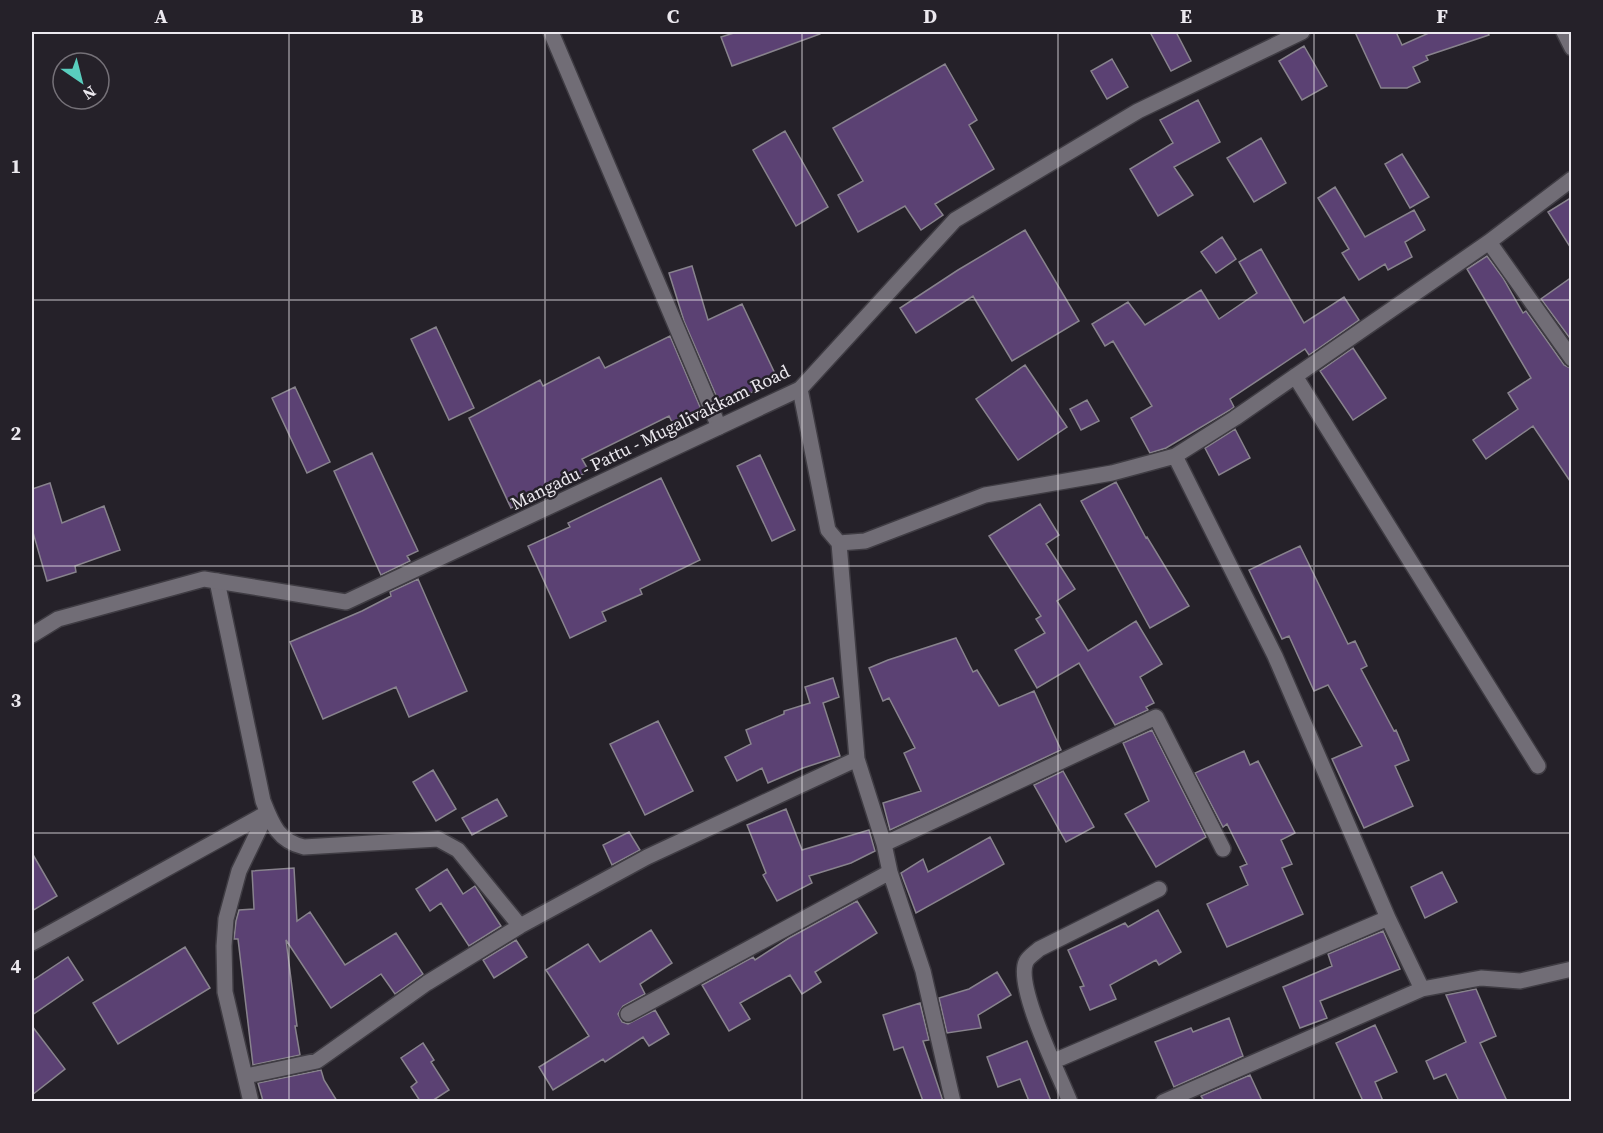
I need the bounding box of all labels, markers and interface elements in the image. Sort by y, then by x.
text: A [154,2,168,30]
text: B [410,2,424,30]
text: C [667,2,679,30]
text: D [923,2,937,30]
text: E [1180,2,1192,30]
text: F [1436,2,1448,30]
north arrow [51,51,111,111]
text: N [78,81,101,106]
text: 1 [11,152,21,180]
street label: Mangadu - Pattu - Mugalivakkam Road [506,358,794,516]
text: 2 [11,419,22,447]
text: 3 [11,686,22,714]
text: 4 [11,952,22,980]

